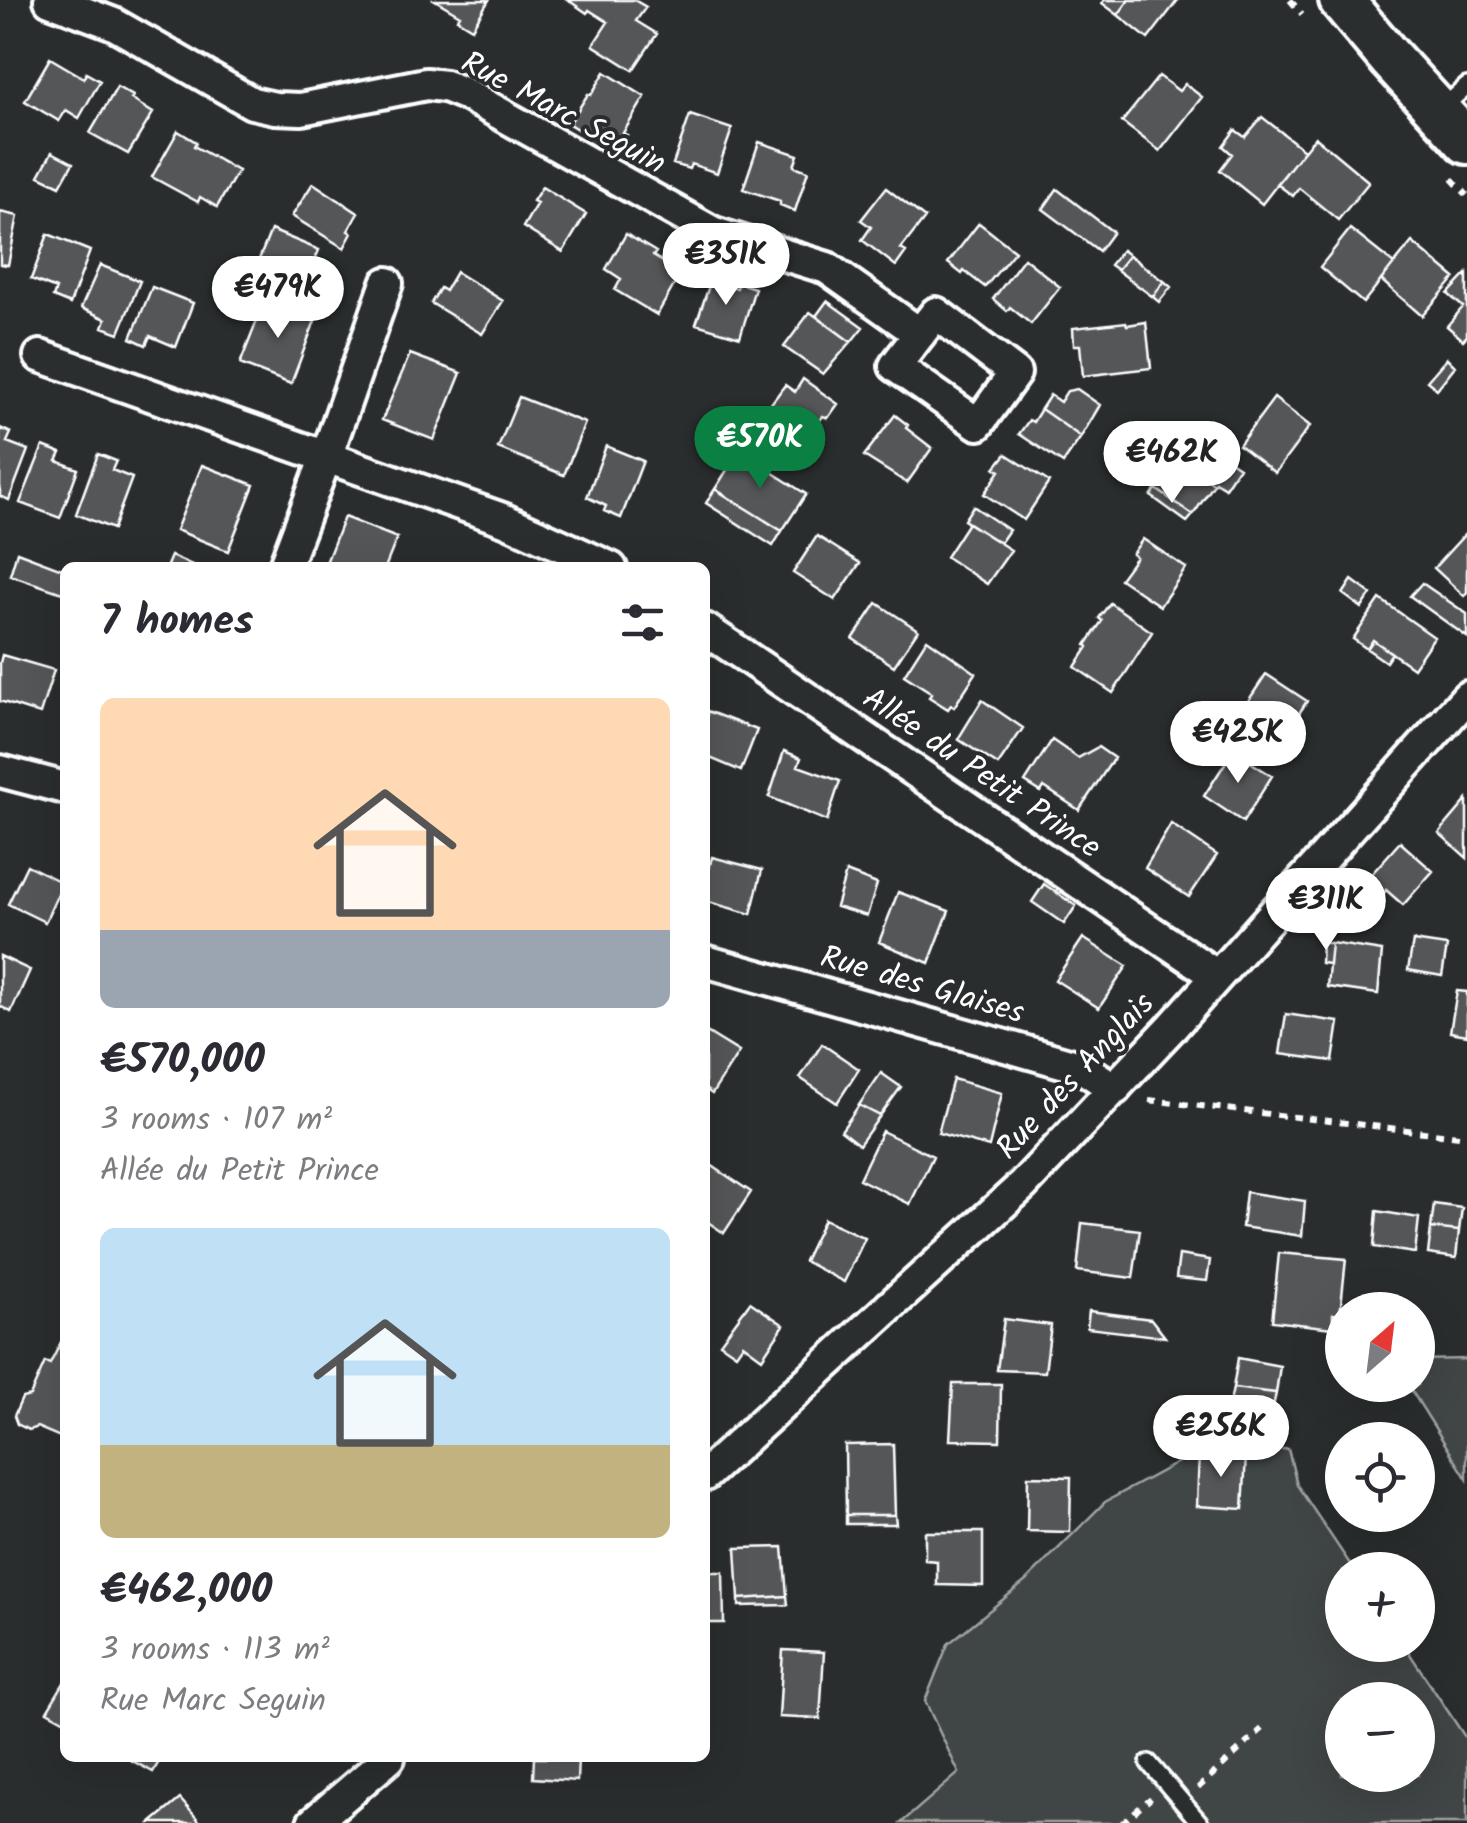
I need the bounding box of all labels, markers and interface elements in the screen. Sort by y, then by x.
street label: Rue Marc Seguin [451,38,675,190]
pin: €351K [656,223,796,308]
text: €351K [685,230,767,281]
pin: €479K [208,256,348,341]
text: €479K [234,263,322,314]
pin: €570K [690,406,830,491]
text: €570K [716,413,804,464]
pin: €462K [1102,421,1242,506]
text: €462K [1126,428,1219,479]
text: 7 homes [100,589,253,656]
icon: filters [615,595,670,650]
street label: Allée du Petit Prince [851,675,1111,873]
pin: €425K [1168,701,1308,786]
text: €425K [1192,708,1284,759]
icon: home [295,763,475,943]
pin: €311K [1256,868,1396,953]
text: €311K [1288,875,1364,926]
street label: Rue des Glaises [814,933,1030,1040]
street label: Rue des Anglais [984,981,1168,1173]
text: €570,000 [100,1028,265,1095]
text: 3 rooms · 107 m² [100,1095,332,1146]
text: Allée du Petit Prince [100,1146,379,1197]
north arrow [1325,1292,1435,1402]
map controls [1325,1292,1435,1792]
icon: home [295,1293,475,1473]
pin: €256K [1151,1395,1291,1480]
text: €256K [1175,1402,1267,1453]
button: locate [1325,1422,1435,1532]
button: + [1325,1552,1435,1662]
text: €462,000 [100,1558,272,1625]
text: 3 rooms · 113 m² [100,1625,330,1676]
text: Rue Marc Seguin [100,1676,326,1727]
button: − [1325,1682,1435,1792]

